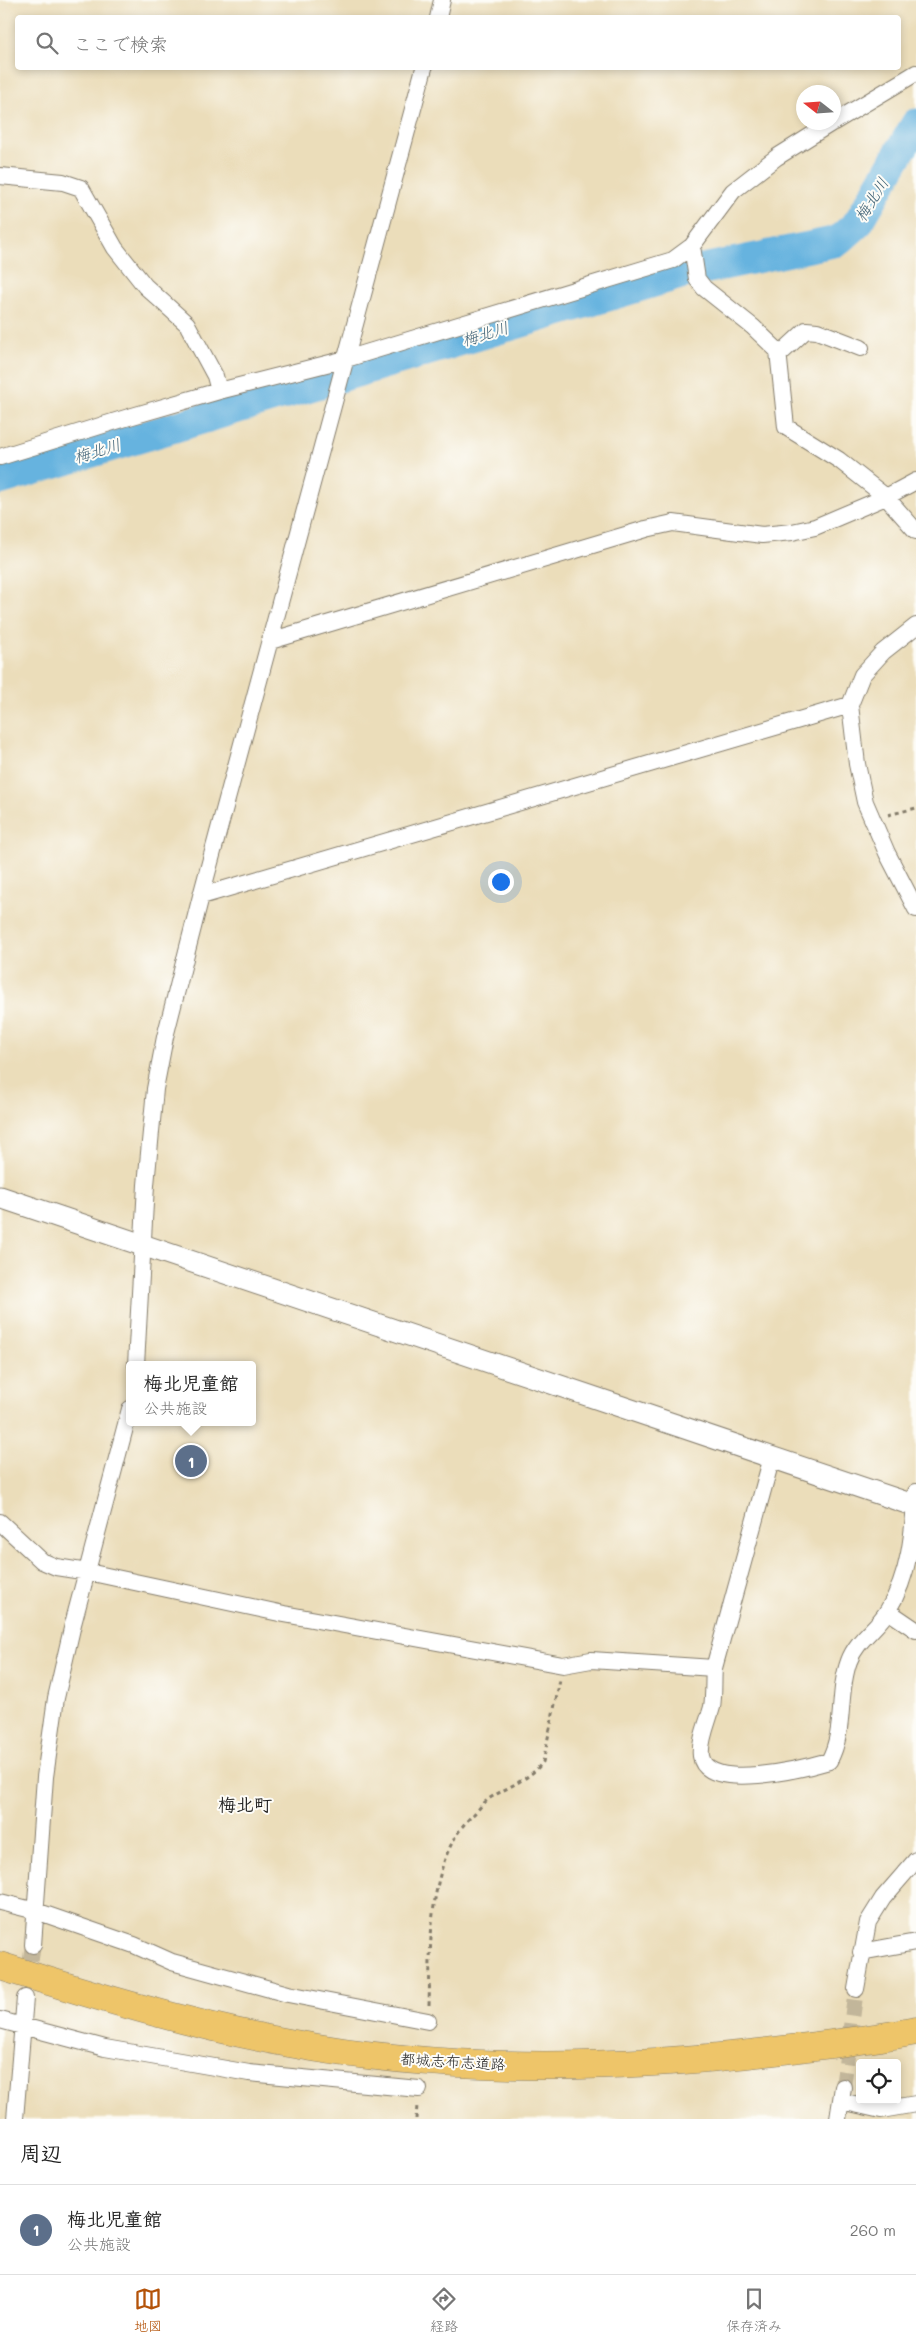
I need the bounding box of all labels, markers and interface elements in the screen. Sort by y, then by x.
search box [15,15,901,70]
icon: search [33,29,61,57]
text: ここで検索 [73,31,168,56]
north arrow [796,85,841,130]
water label: 梅北川 [849,173,893,225]
water label: 梅北川 [459,316,511,350]
water label: 梅北川 [71,433,123,467]
your location [488,869,514,895]
popup [126,1361,256,1426]
text: 梅北児童館 [143,1370,239,1395]
text: 公共施設 [143,1397,208,1418]
pin: 1 [175,1442,207,1480]
district label: 梅北町 [218,1792,272,1816]
street label: 都城志布志道路 [400,2048,506,2074]
map controls [856,2059,901,2104]
button: locate [856,2059,901,2104]
text: 周辺 [20,2139,62,2166]
text: 梅北児童館 [67,2206,162,2231]
text: 1 [32,2219,40,2240]
text: 260 m [850,2219,896,2240]
text: 公共施設 [67,2233,131,2254]
tab: 地図 [134,2285,162,2335]
tab: 経路 [430,2285,458,2335]
tab: 保存済み [726,2285,782,2335]

